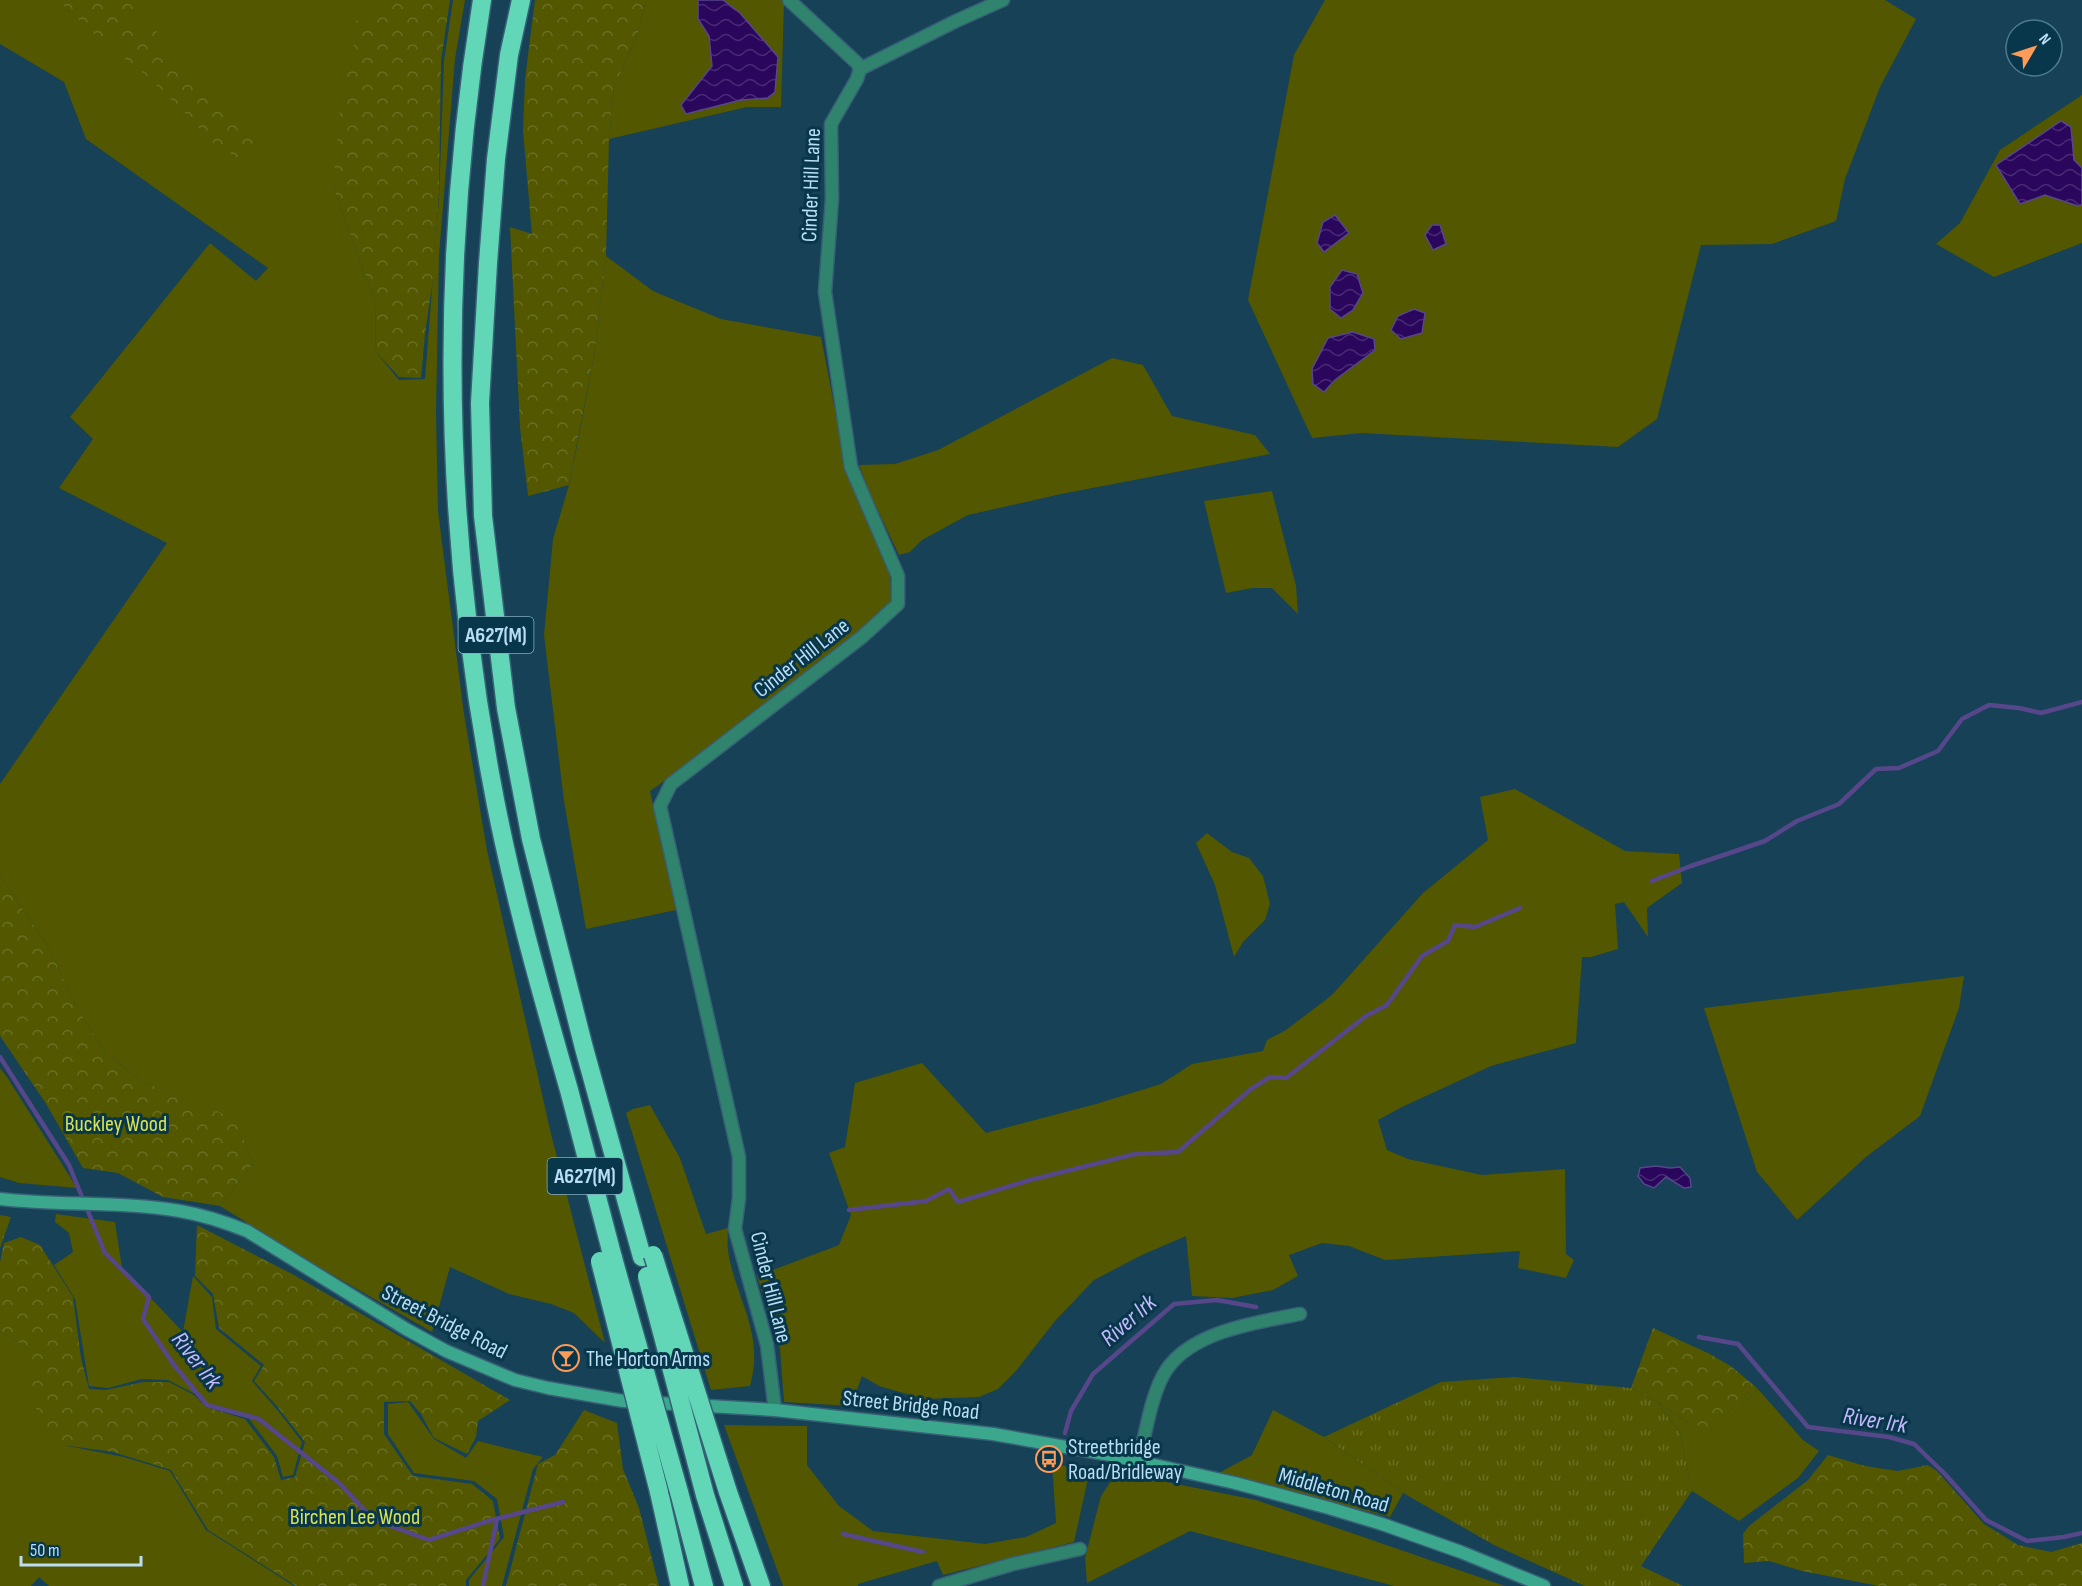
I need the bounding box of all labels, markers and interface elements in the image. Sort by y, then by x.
north arrow [2004,18,2064,78]
text: N [2034,30,2055,49]
street label: Cinder Hill Lane [796,128,827,242]
street label: Cinder Hill Lane [749,612,855,704]
road number: A627(M) [458,617,534,653]
park label: Buckley Wood [65,1111,167,1138]
road number: A627(M) [548,1158,622,1194]
street label: Cinder Hill Lane [744,1229,797,1346]
street label: Street Bridge Road [377,1279,511,1365]
water label: River Irk [1095,1288,1163,1352]
water label: River Irk [165,1326,228,1395]
bar icon: The Horton Arms [551,1343,581,1373]
place label: The Horton Arms [586,1346,710,1373]
street label: Street Bridge Road [841,1385,980,1426]
water label: River Irk [1841,1401,1910,1440]
place label: Streetbridge Road/Bridleway [1068,1434,1183,1486]
bus stop icon: Streetbridge Road/Bridleway [1034,1444,1064,1474]
street label: Middleton Road [1275,1462,1392,1519]
park label: Birchen Lee Wood [290,1504,420,1531]
scale bar [21,1529,141,1567]
text: 50 m [30,1540,60,1561]

